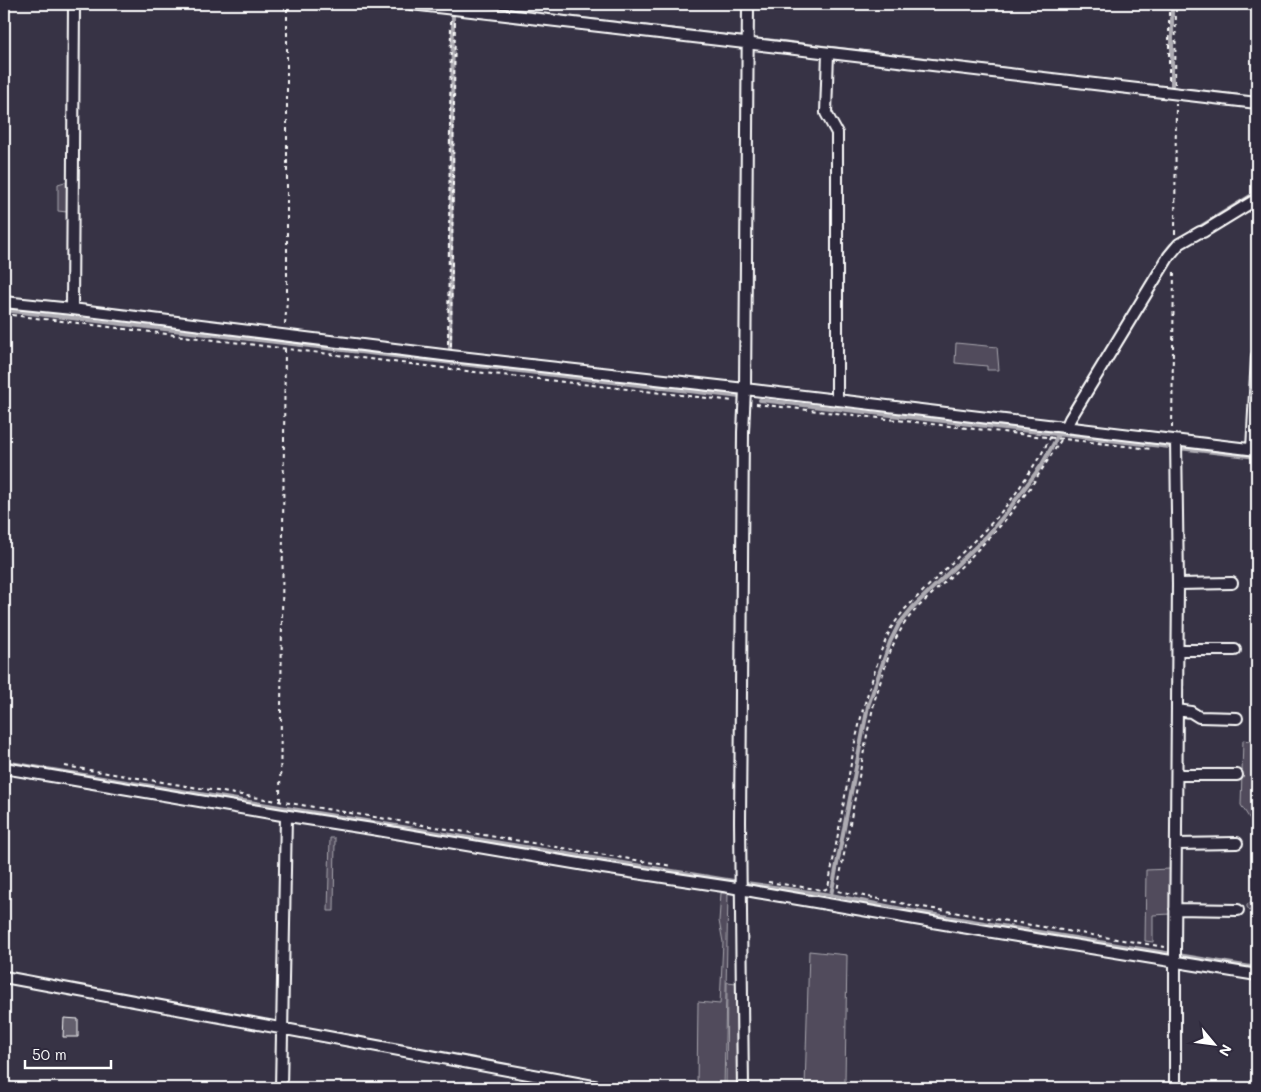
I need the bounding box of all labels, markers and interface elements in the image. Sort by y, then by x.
north arrow [1188,1020,1238,1070]
scale bar [25,1037,111,1069]
text: N [1215,1041,1237,1060]
text: 50 m [32,1044,67,1064]

